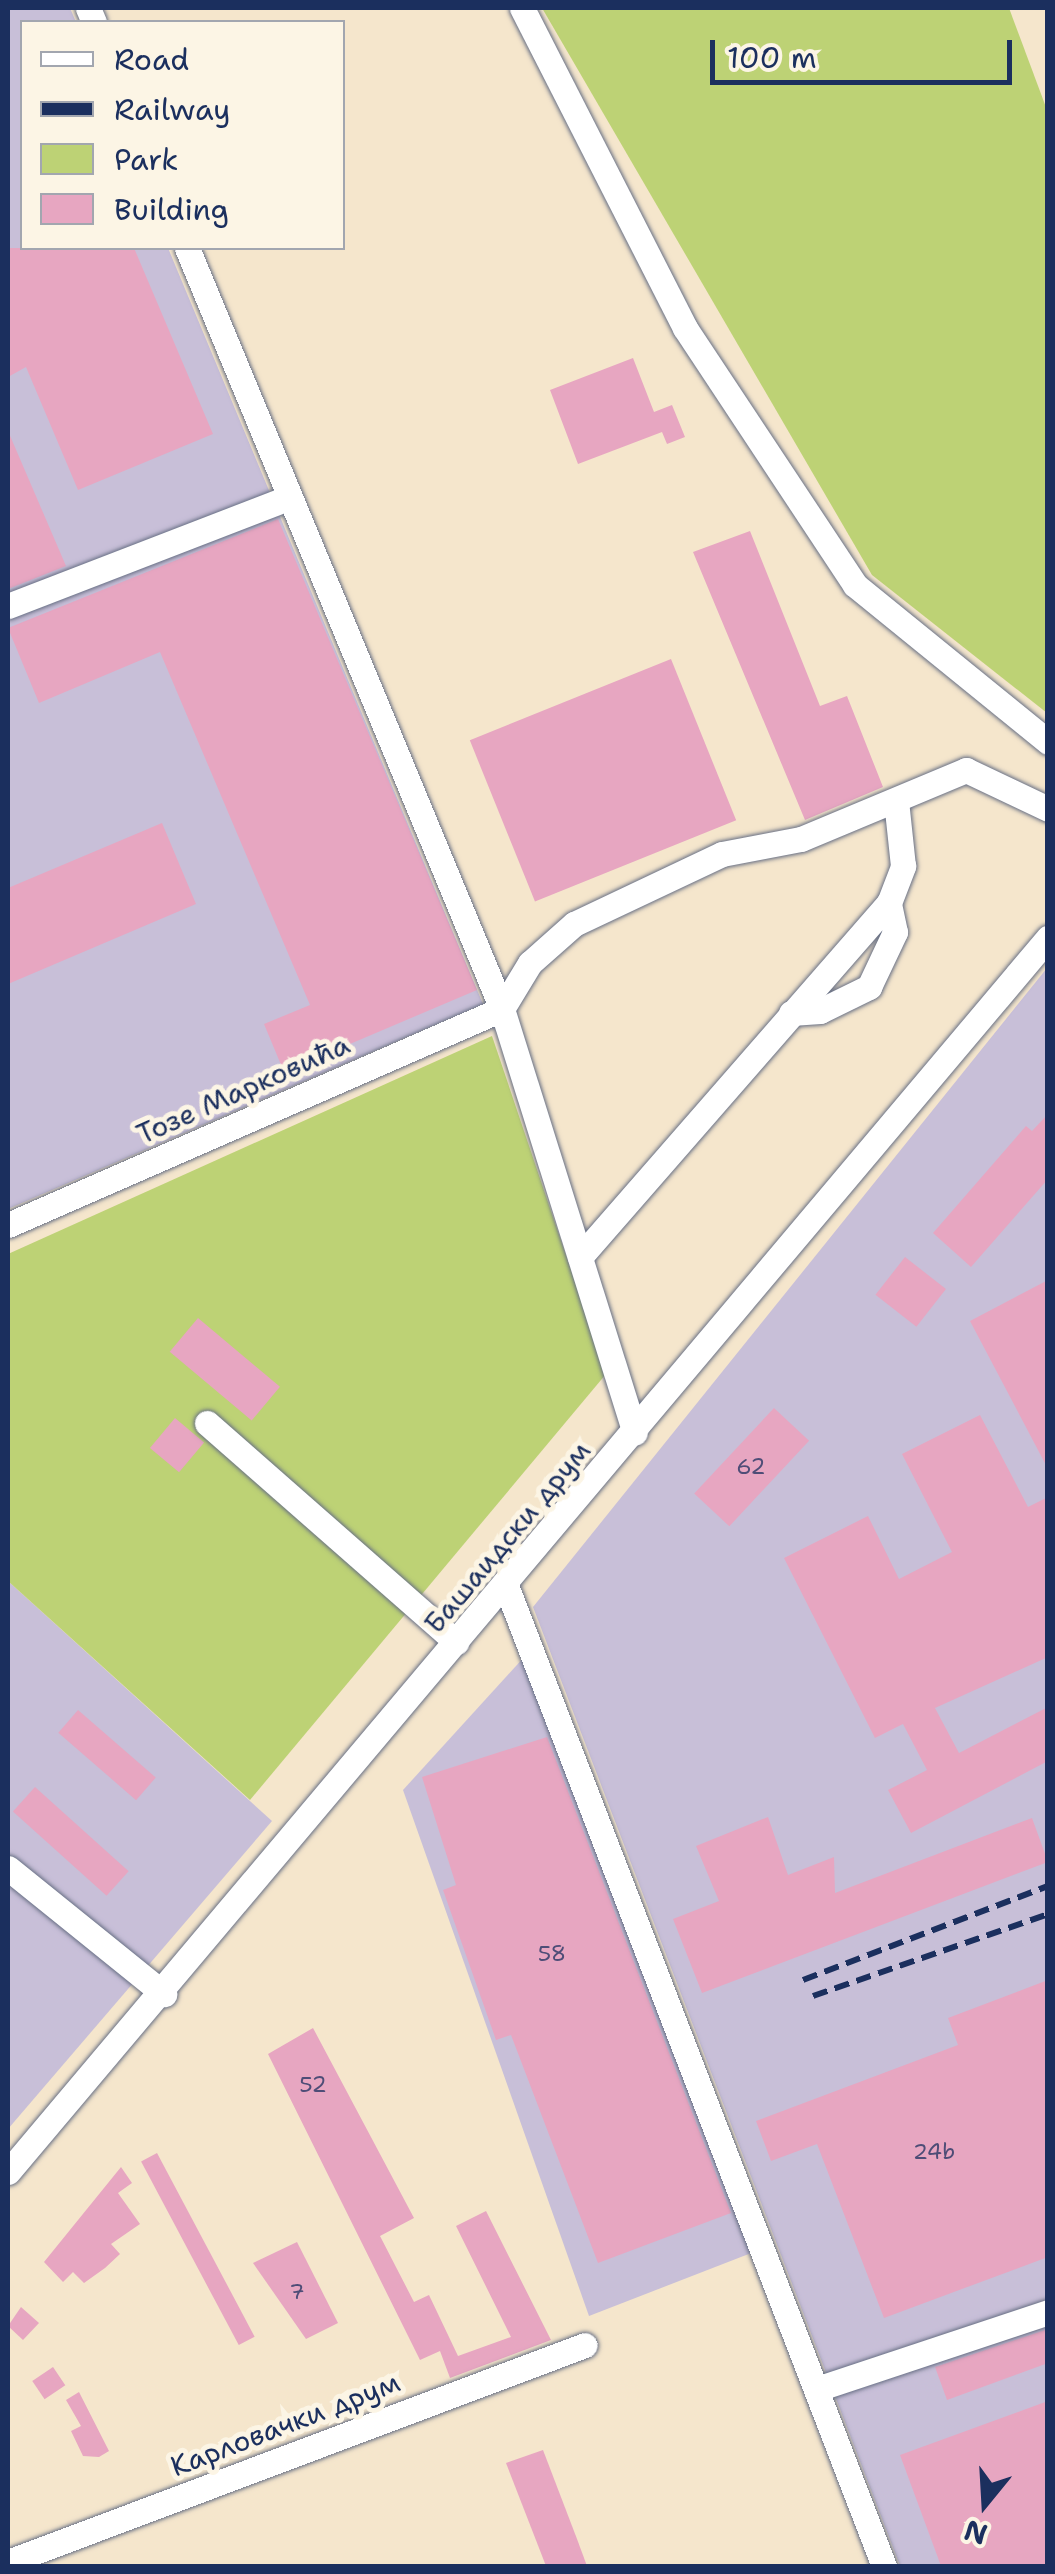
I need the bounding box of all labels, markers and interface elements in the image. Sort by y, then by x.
legend [20,20,345,250]
scale bar [715,20,1018,82]
text: 100 m [727,37,817,78]
text: Road [114,39,189,80]
text: Railway [114,89,230,130]
text: Park [114,139,178,180]
text: Building [114,189,229,230]
street label: Тозе Марковића [131,1027,355,1151]
street label: Башаидски друм [417,1434,597,1640]
house number: 62 [736,1454,766,1480]
house number: 58 [538,1941,566,1967]
house number: 52 [299,2072,327,2098]
house number: 24b [913,2139,955,2165]
house number: 7 [289,2279,305,2305]
street label: Карловачки друм [166,2365,404,2483]
north arrow [935,2454,1035,2554]
text: N [959,2511,992,2554]

